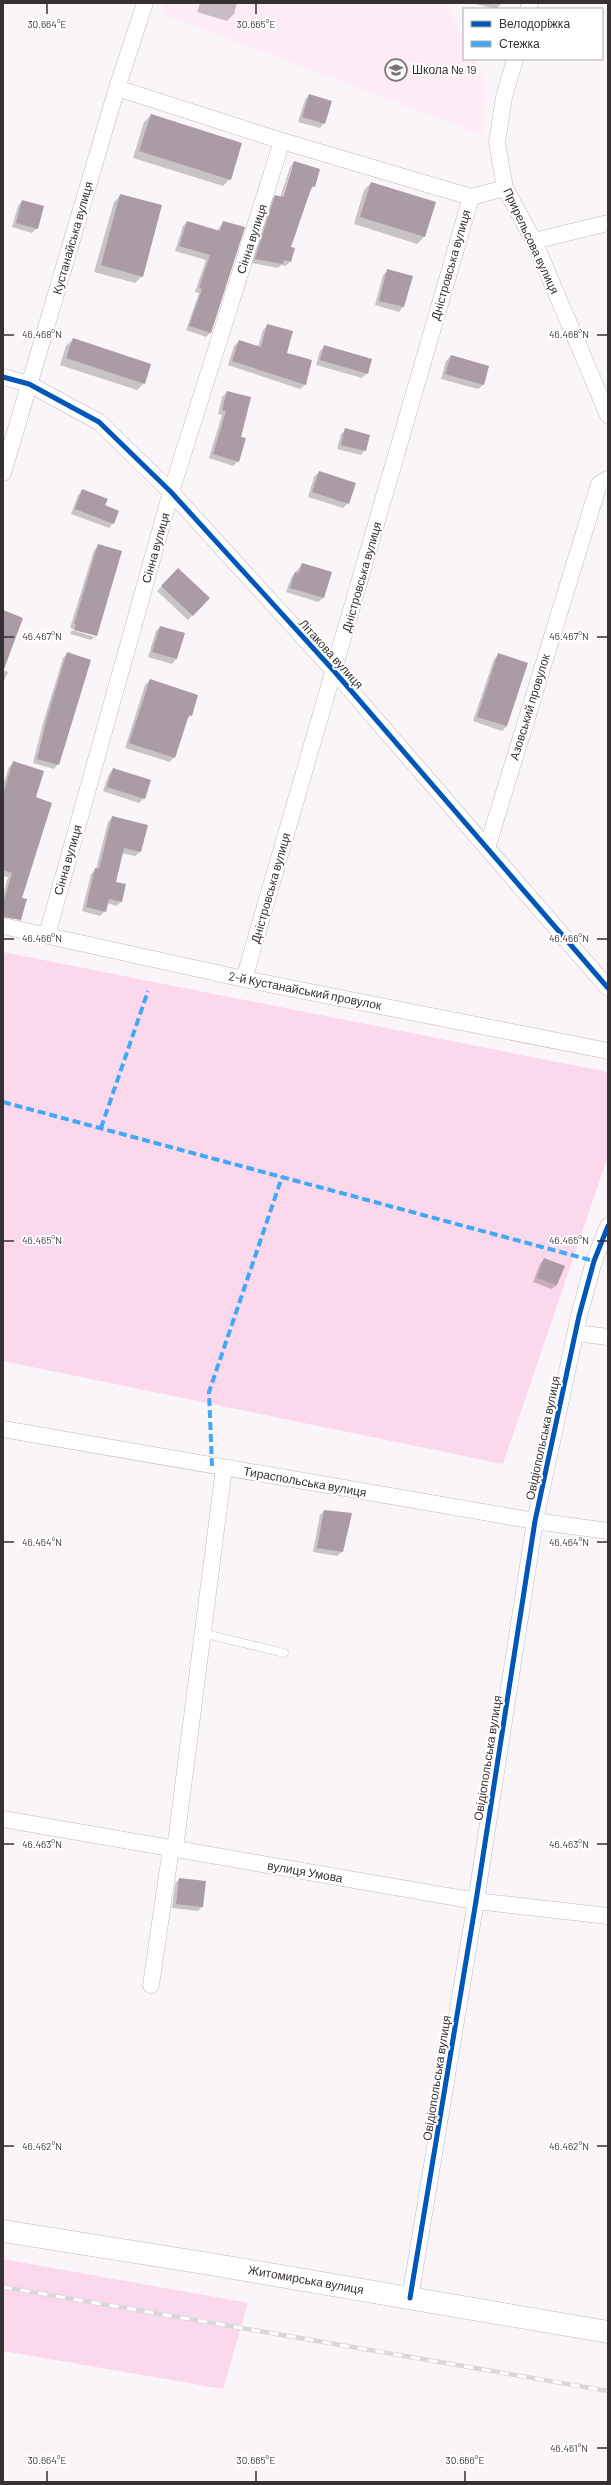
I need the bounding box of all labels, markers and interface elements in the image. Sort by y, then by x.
legend [463,8,603,60]
text: Велодоріжка [499,16,570,31]
text: 30.664°E [27,18,67,30]
text: 30.665°E [237,18,275,30]
text: Стежка [499,36,540,50]
school or university icon: Школа № 19 [383,57,409,83]
place label: Школа № 19 [412,62,477,76]
street label: Кустанайська вулиця [49,180,96,296]
street label: Прирельсова вулиця [500,185,563,296]
street label: Сінна вулиця [233,202,270,276]
street label: Дністровська вулиця [428,208,473,322]
text: 46.468°N [22,328,62,340]
text: 46.468°N [549,328,589,340]
street label: Сінна вулиця [138,511,173,585]
street label: Дністровська вулиця [339,520,384,634]
street label: Літакова вулиця [296,616,367,692]
text: 46.467°N [22,630,62,642]
text: 46.467°N [549,630,589,642]
street label: Азовський провулок [506,651,553,762]
street label: Сінна вулиця [50,823,85,897]
street label: Дністровська вулиця [248,831,293,945]
text: 46.466°N [22,932,62,944]
text: 46.466°N [549,932,589,944]
street label: 2-й Кустанайський провулок [227,968,383,1013]
text: 46.465°N [22,1234,62,1246]
text: 46.465°N [549,1234,589,1246]
street label: Овідіопольська вулиця [522,1374,563,1501]
street label: Тираспольська вулиця [242,1463,368,1500]
text: 46.464°N [22,1536,62,1548]
text: 46.464°N [549,1536,589,1548]
street label: Овідіопольська вулиця [470,1694,505,1822]
text: 46.463°N [22,1838,62,1850]
text: 46.463°N [549,1838,589,1850]
street label: вулиця Умова [266,1858,344,1886]
street label: Овідіопольська вулиця [419,2014,454,2142]
text: 46.462°N [22,2140,62,2152]
text: 46.462°N [549,2140,589,2152]
street label: Житомирська вулиця [247,2262,365,2297]
text: 46.461°N [550,2442,588,2454]
text: 30.664°E [27,2454,67,2466]
text: 30.665°E [237,2454,275,2466]
text: 30.666°E [446,2454,484,2466]

